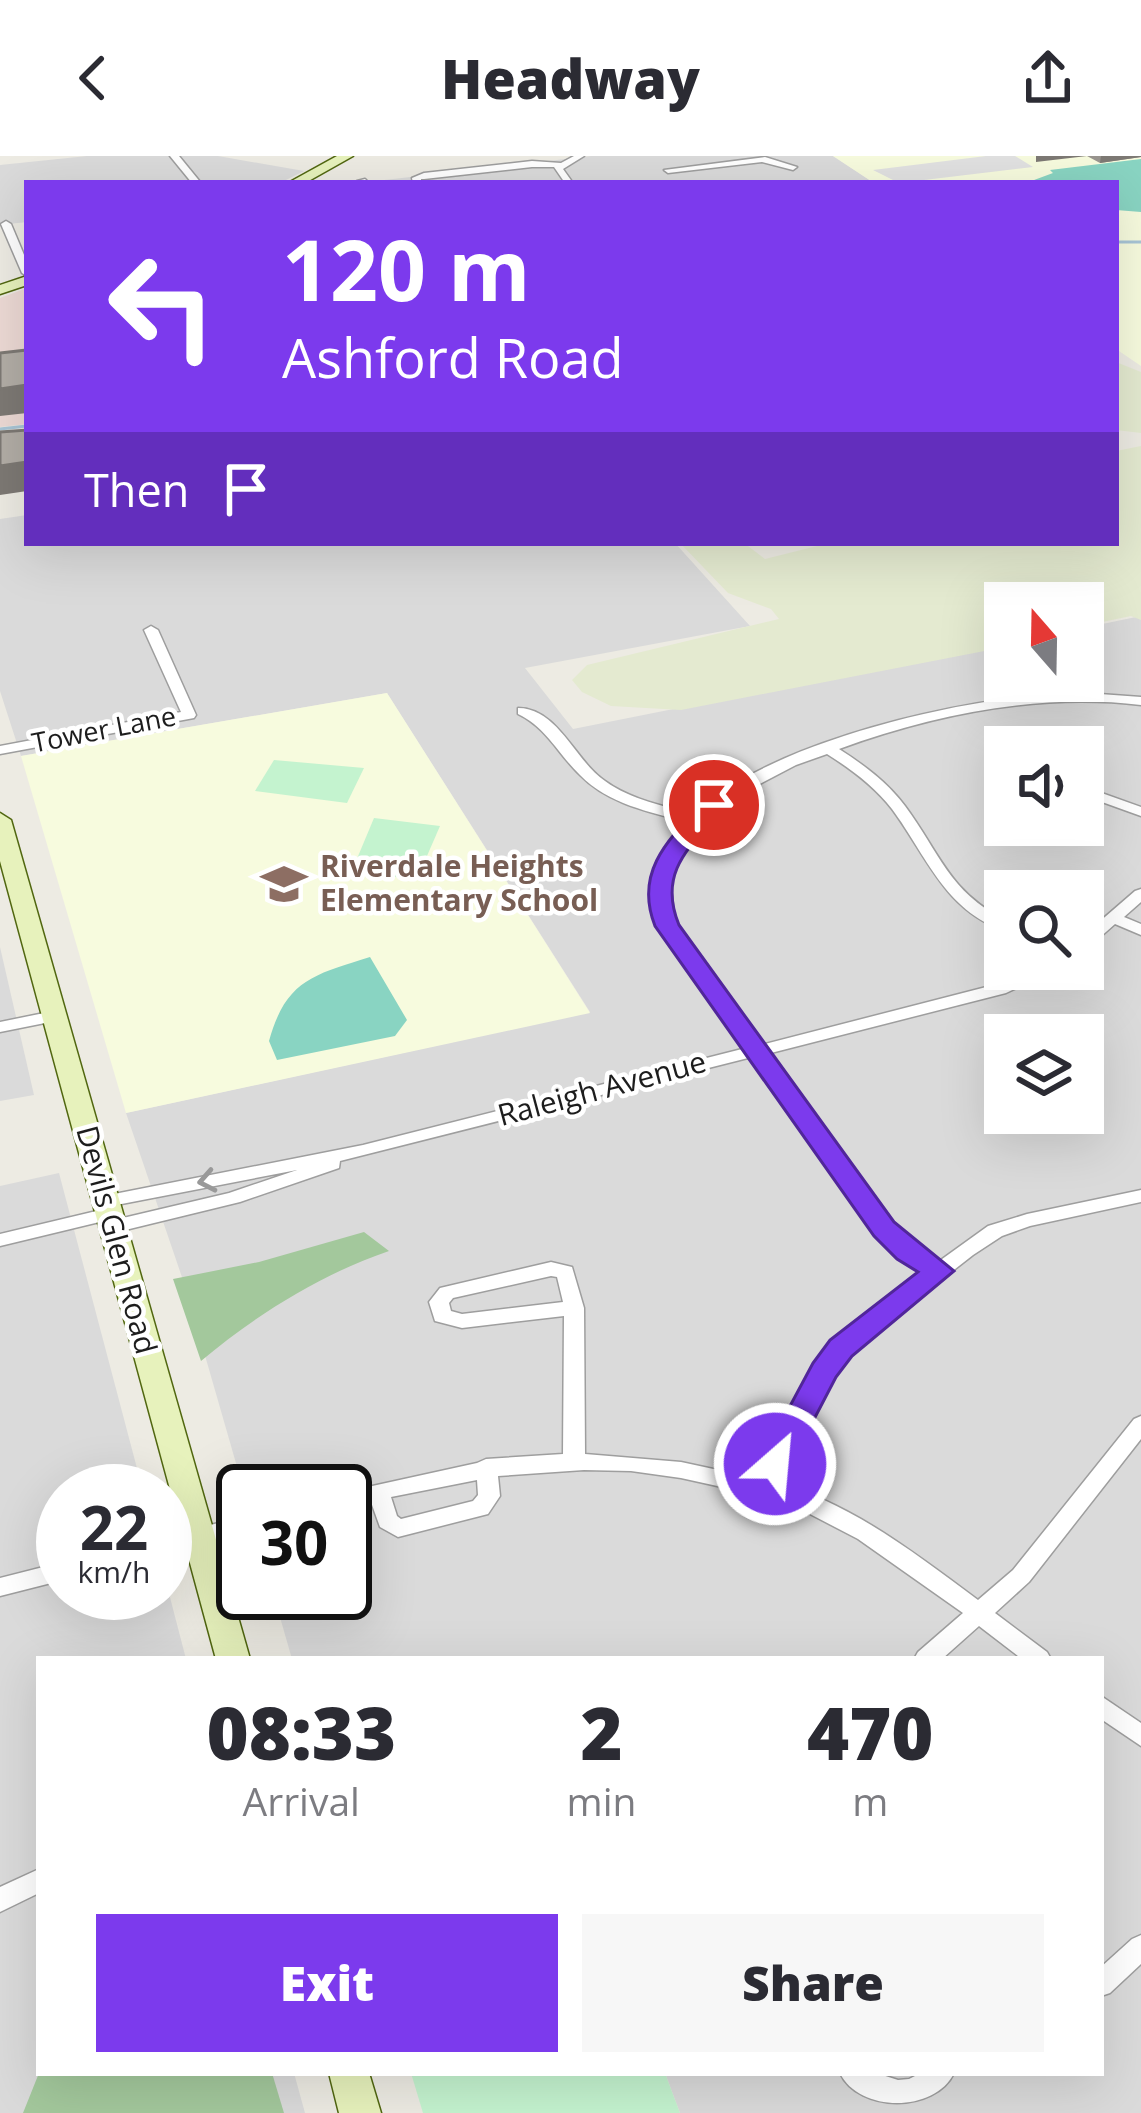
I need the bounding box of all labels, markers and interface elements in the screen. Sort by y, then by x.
text: Headway [441,41,700,115]
icon: back [60,45,126,111]
icon: share [1015,45,1081,111]
text: 120 m [282,211,530,326]
icon: left [84,228,240,384]
text: Ashford Road [282,320,624,394]
icon: arrive [213,456,279,522]
text: Then [84,459,189,520]
north arrow [984,582,1104,702]
map controls [984,582,1104,1134]
street label: Tower Lane [28,696,179,761]
button: sound [984,726,1104,846]
pin [663,754,765,856]
icon: arrive [681,772,747,838]
place label: Riverdale Heights Elementary School [320,845,598,920]
school or university icon: Riverdale Heights Elementary School [259,859,309,909]
button: search [984,870,1104,990]
button: layers [984,1014,1104,1134]
street label: Raleigh Avenue [493,1040,710,1135]
street label: Devils Glen Road [67,1121,168,1358]
one-way arrow [198,1167,218,1193]
position arrow [712,1401,838,1527]
speed limit sign: 30 [216,1464,372,1620]
text: 22 [80,1486,148,1568]
text: km/h [78,1551,150,1592]
text: 08:33 [207,1683,396,1781]
text: 2 [580,1683,623,1781]
text: 470 [807,1683,934,1781]
text: Arrival [243,1774,360,1827]
text: min [567,1774,636,1827]
text: m [852,1774,888,1827]
button: Exit [96,1914,558,2052]
button: Share [582,1914,1044,2052]

